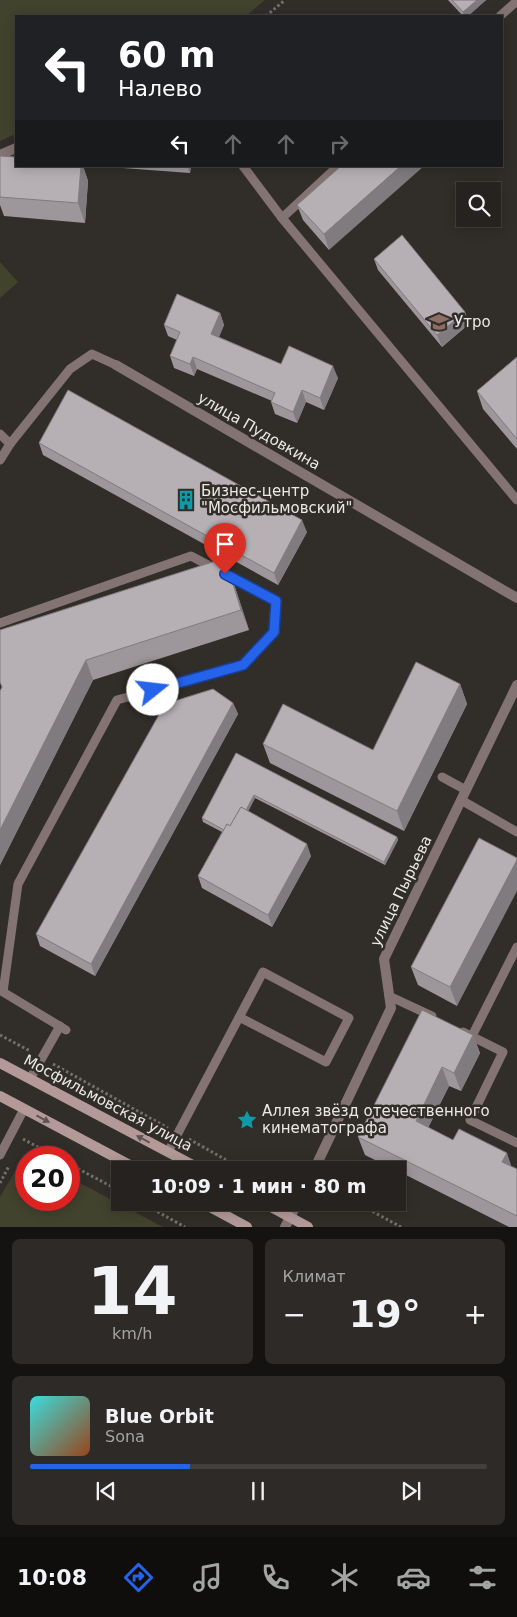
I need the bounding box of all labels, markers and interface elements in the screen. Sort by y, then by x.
icon: left [35,35,100,100]
text: 60 m [118,35,215,75]
text: Налево [118,76,202,101]
icon: left [166,130,194,158]
icon: ahead [219,130,247,158]
icon: ahead [272,130,300,158]
icon: right [325,130,353,158]
map controls [456,182,501,227]
button: search [456,182,501,227]
school or university icon: Утро [428,311,450,333]
place label: Утро [454,313,491,331]
street label: улица Пудовкина [194,389,324,473]
place label: Бизнес-центр "Мосфильмовский" [201,482,352,517]
building icon: Бизнес-центр "Мосфильмовский" [175,489,197,511]
pin [204,523,246,574]
icon: arrive [211,530,239,558]
position arrow [126,663,178,715]
street label: улица Пырьева [366,833,436,949]
street label: Мосфильмовская улица [21,1051,195,1155]
place label: Аллея звёзд отечественного кинематографа [262,1102,490,1137]
place icon: Аллея звёзд отечественного кинематографа [236,1109,258,1131]
one-way arrow [36,1115,50,1123]
one-way arrow [136,1135,151,1143]
speed limit sign: 20 [15,1146,80,1211]
text: 10:09 · 1 мин · 80 m [150,1175,367,1197]
text: 14 [87,1254,177,1329]
text: Климат [283,1267,346,1286]
text: 19° [349,1292,421,1336]
text: − [283,1298,306,1331]
text: + [464,1298,487,1331]
text: km/h [112,1324,152,1343]
text: Blue Orbit [105,1405,214,1427]
text: Sona [105,1427,145,1446]
icon: previous [92,1477,120,1505]
icon: pause [244,1477,272,1505]
icon: next [397,1477,425,1505]
icon: directions [121,1560,156,1595]
icon: music [190,1560,225,1595]
icon: phone [258,1560,293,1595]
icon: climate [327,1560,362,1595]
icon: car [396,1560,431,1595]
icon: filters [465,1560,500,1595]
text: 10:08 [17,1565,87,1590]

